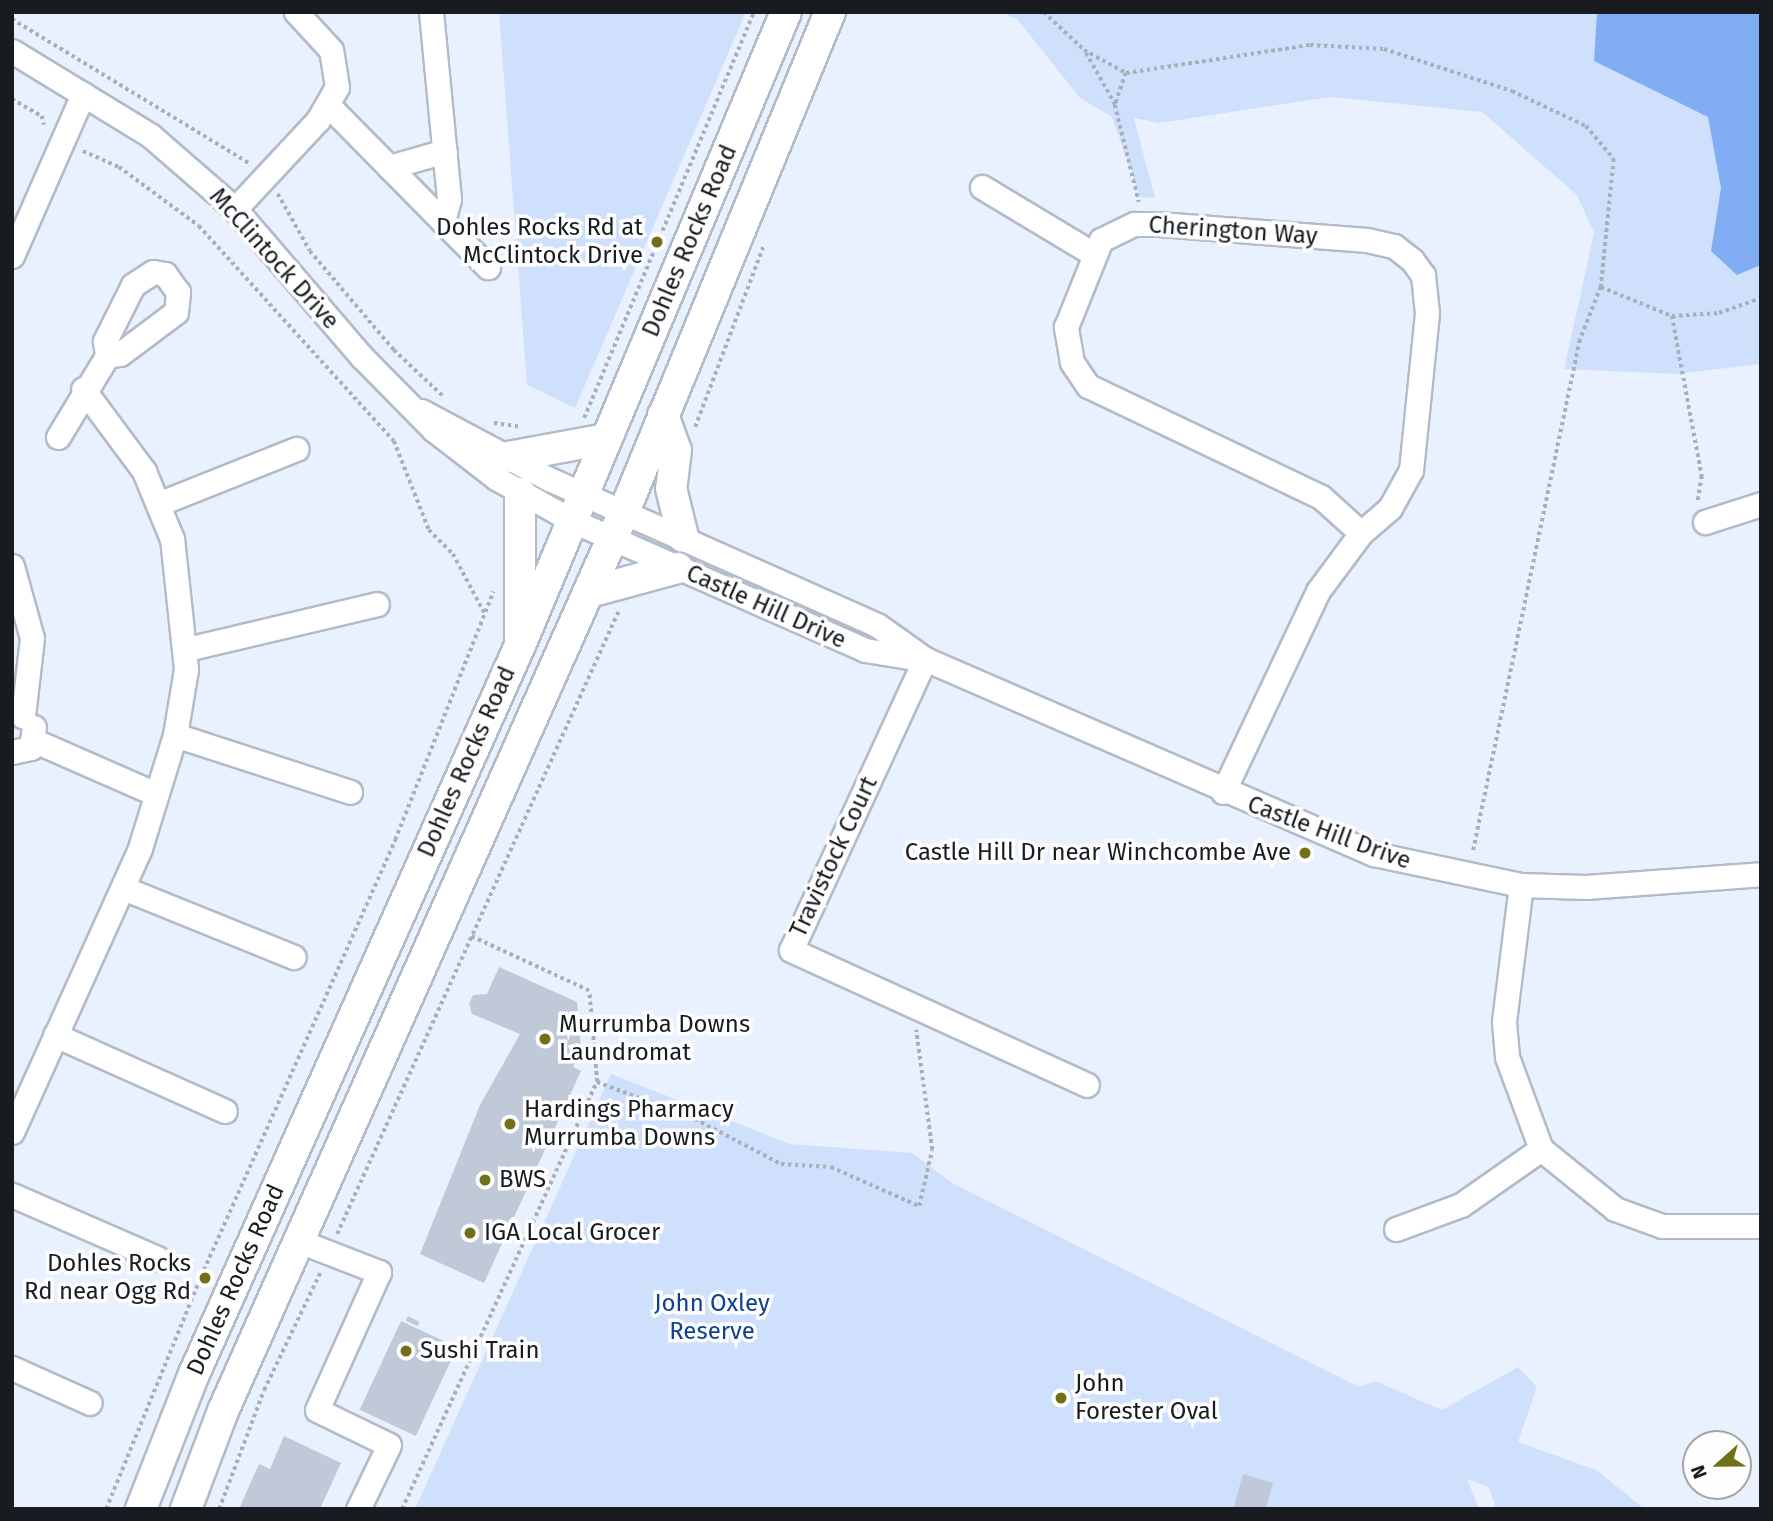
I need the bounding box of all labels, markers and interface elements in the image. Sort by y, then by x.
street label: Dohles Rocks Road [637,141,743,341]
street label: McClintock Drive [203,183,345,335]
street label: Cherington Way [1148,211,1318,251]
place label: Dohles Rocks Rd at McClintock Drive [436,214,643,270]
marker: Dohles Rocks Rd at McClintock Drive [649,234,665,250]
street label: Castle Hill Drive [682,559,850,655]
street label: Dohles Rocks Road [412,662,522,862]
street label: Travistock Court [784,772,884,942]
street label: Castle Hill Drive [1243,790,1415,876]
place label: Castle Hill Dr near Winchcombe Ave [905,839,1291,867]
marker: Castle Hill Dr near Winchcombe Ave [1297,845,1313,861]
place label: Murrumba Downs Laundromat [559,1011,750,1067]
marker: Murrumba Downs Laundromat [537,1031,553,1047]
place label: Hardings Pharmacy Murrumba Downs [524,1096,734,1152]
marker: Hardings Pharmacy Murrumba Downs [502,1116,518,1132]
place label: BWS [499,1166,546,1194]
marker: BWS [477,1172,493,1188]
street label: Dohles Rocks Road [181,1180,291,1380]
place label: IGA Local Grocer [484,1219,660,1247]
marker: IGA Local Grocer [462,1225,478,1241]
place label: Dohles Rocks Rd near Ogg Rd [24,1250,191,1306]
marker: Dohles Rocks Rd near Ogg Rd [197,1270,213,1286]
park label: John Oxley Reserve [654,1290,770,1346]
place label: Sushi Train [420,1337,539,1365]
marker: Sushi Train [398,1343,414,1359]
place label: John Forester Oval [1075,1370,1218,1426]
marker: John Forester Oval [1053,1390,1069,1406]
north arrow [1682,1430,1752,1500]
text: N [1686,1462,1712,1482]

